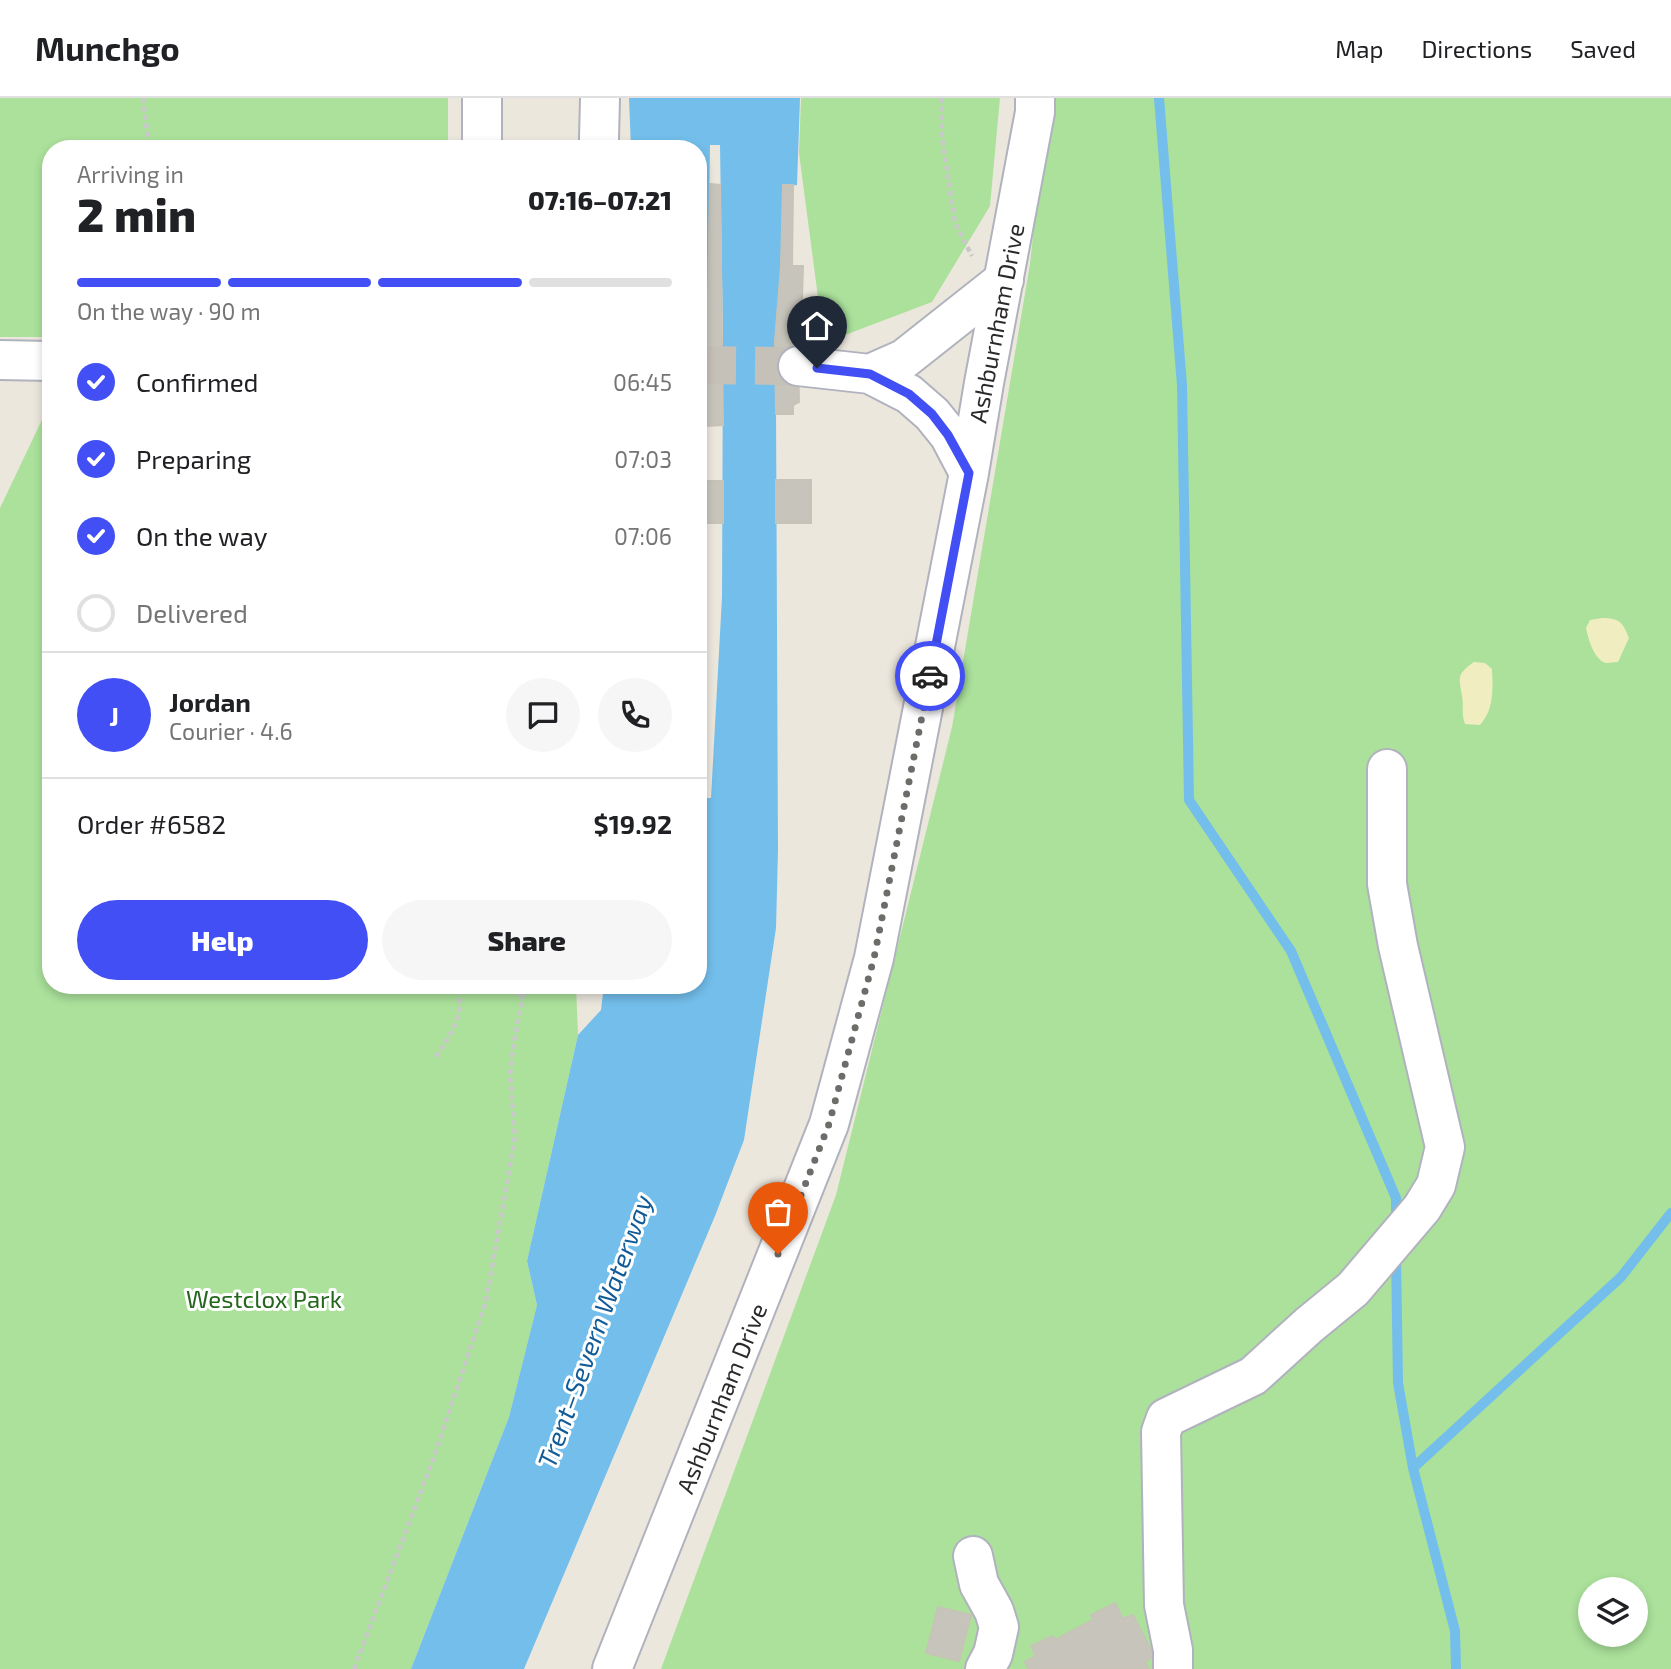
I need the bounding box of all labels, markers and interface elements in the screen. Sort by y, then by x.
text: Munchgo [35,28,180,68]
text: Map [1335,34,1383,63]
text: Directions [1421,34,1532,63]
text: Saved [1570,34,1636,63]
text: Arriving in [77,160,184,188]
text: 07:16–07:21 [528,184,672,215]
text: 2 min [77,186,196,241]
street label: Ashburnham Drive [962,221,1030,425]
pin [787,296,847,368]
text: On the way · 90 m [77,297,261,325]
icon: home [798,307,836,345]
icon: check [77,363,115,401]
text: Confirmed [136,366,259,397]
text: 06:45 [613,368,672,396]
icon: check [77,440,115,478]
text: Preparing [136,443,251,474]
text: 07:03 [614,445,672,473]
icon: check [77,517,115,555]
text: On the way [136,520,267,551]
text: 07:06 [614,522,672,550]
text: Delivered [136,597,248,628]
courier [895,641,965,711]
icon: car [911,657,949,695]
button: chat [506,678,580,752]
button: phone [598,678,672,752]
text: Jordan [169,686,251,717]
text: J [109,700,119,731]
text: Courier · 4.6 [169,717,293,745]
text: Order #6582 [77,808,226,839]
text: $19.92 [594,808,672,839]
button: Help [77,900,368,980]
button: Share [382,900,672,980]
pin [748,1182,808,1254]
water label: Trent–Severn Waterway [530,1190,659,1472]
icon: bag [759,1193,797,1231]
park label: Westclox Park [186,1284,342,1313]
street label: Ashburnham Drive [670,1299,772,1497]
map controls [1578,1577,1648,1647]
button: layers [1578,1577,1648,1647]

